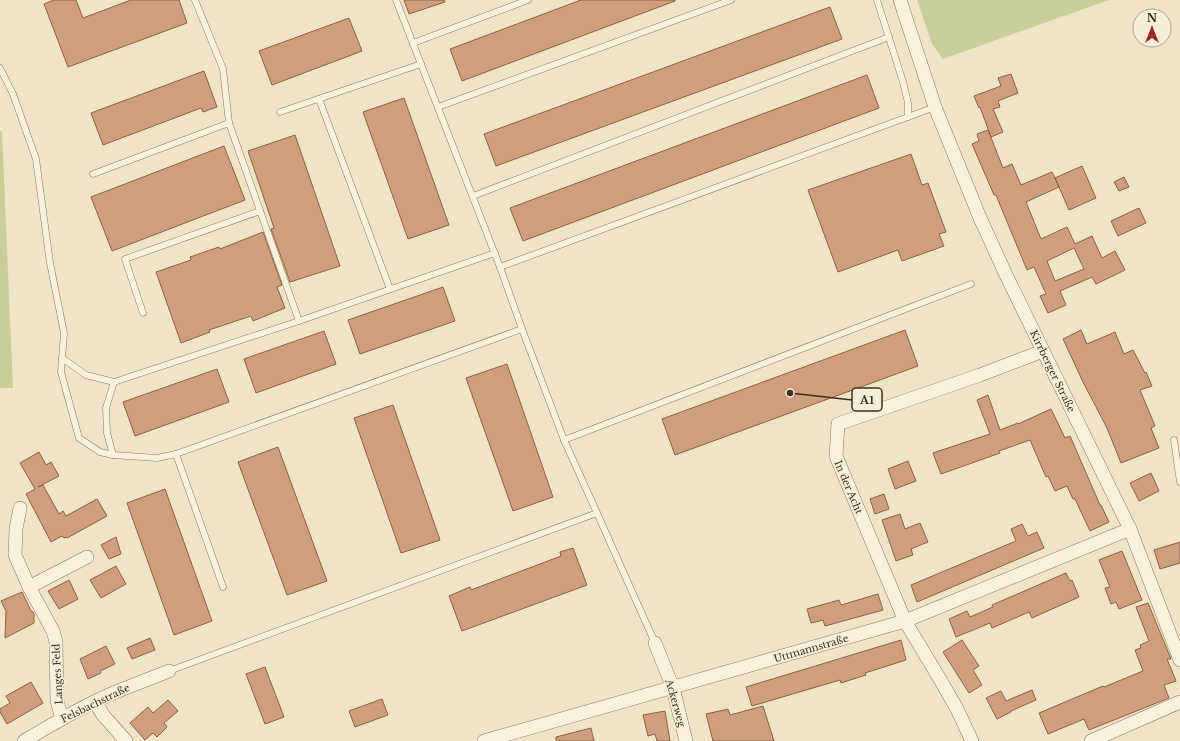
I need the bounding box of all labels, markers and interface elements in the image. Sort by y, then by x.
north arrow [1132,8,1172,48]
text: N [1147,11,1158,25]
street label: Kirrberger Straße [1027,328,1078,415]
callout: A1 [852,388,882,411]
text: A1 [859,393,874,407]
street label: In der Acht [831,458,866,516]
street label: Uttmannstraße [772,632,850,665]
street label: Langes Feld [49,643,66,705]
street label: Ackerweg [662,677,689,730]
street label: Felsbachstraße [59,681,132,726]

